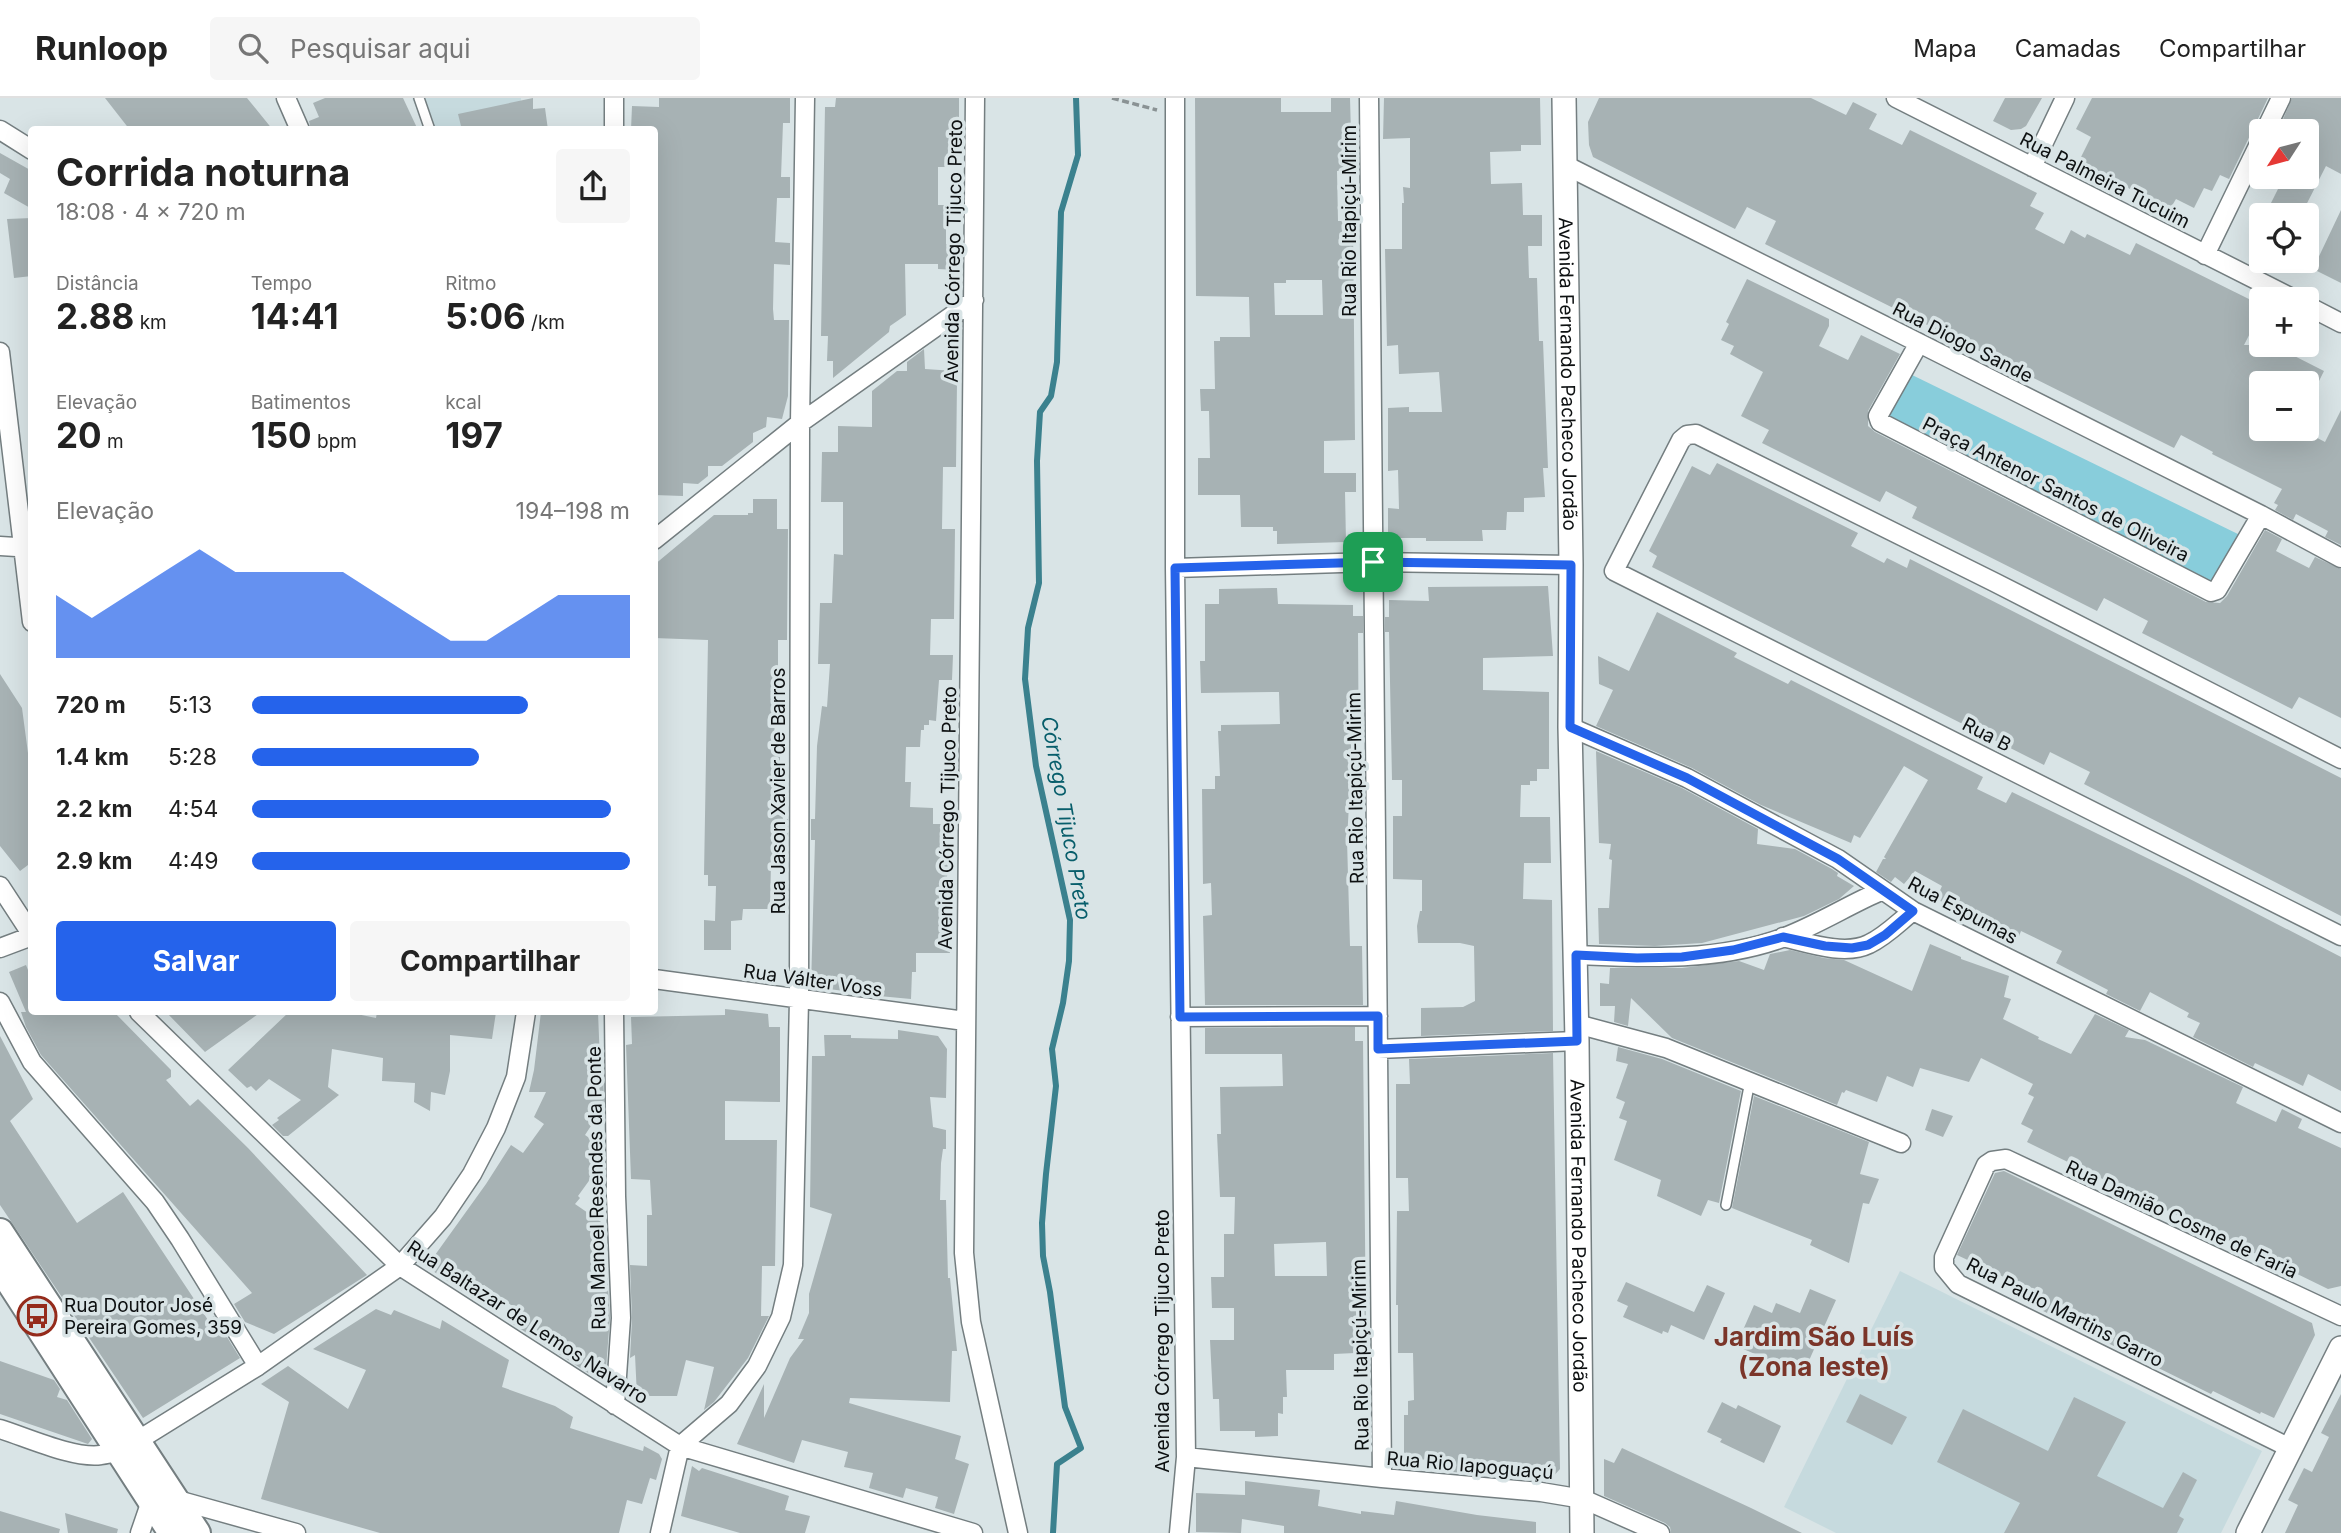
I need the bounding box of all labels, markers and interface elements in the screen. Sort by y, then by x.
search box [210,17,700,80]
text: Runloop [35,28,168,68]
icon: search [234,29,272,67]
text: Pesquisar aqui [290,33,471,64]
text: Mapa [1913,34,1977,63]
text: Camadas [2015,34,2121,63]
text: Compartilhar [2159,34,2306,63]
street label: Avenida Córrego Tijuco Preto [940,119,967,383]
north arrow [2249,119,2319,189]
map controls [2249,119,2319,441]
street label: Rua Rio Itapiçú-Mirim [1338,125,1361,317]
street label: Rua Palmeira Tucuim [2016,128,2194,233]
text: Corrida noturna [56,149,350,195]
button: share [556,149,630,223]
text: 18:08 · 4 × 720 m [56,198,246,226]
button: locate [2249,203,2319,273]
street label: Avenida Fernando Pacheco Jordão [1554,217,1581,531]
text: Distância [56,272,139,295]
text: Tempo [251,272,312,295]
text: Ritmo [445,272,496,295]
button: + [2249,287,2319,357]
text: 2.88 [56,295,134,337]
text: 14:41 [251,295,339,337]
text: 5:06 [445,295,526,337]
street label: Rua Diogo Sande [1889,297,2037,388]
text: km [134,311,167,334]
text: /km [526,311,565,334]
button: − [2249,371,2319,441]
text: Elevação [56,391,137,414]
text: Batimentos [251,391,351,414]
text: kcal [445,391,482,414]
street label: Praça Antenor Santos de Oliveira [1919,412,2193,567]
text: 20 [56,414,102,456]
text: 150 [251,414,312,456]
text: 197 [445,414,503,456]
text: m [102,430,124,453]
text: bpm [312,430,357,453]
text: Elevação [56,497,154,525]
text: 194–198 m [516,497,630,525]
pin [1343,532,1403,592]
icon: arrive [1354,543,1392,581]
street label: Rua Jason Xavier de Barros [767,668,790,914]
street label: Avenida Córrego Tijuco Preto [934,686,961,950]
text: 720 m [56,691,126,719]
text: 5:13 [168,691,212,719]
street label: Rua Rio Itapiçú-Mirim [1342,692,1369,884]
street label: Rua B [1958,712,2015,756]
water label: Córrego Tijuco Preto [1036,714,1097,922]
text: 1.4 km [56,743,129,771]
text: 5:28 [168,743,217,771]
text: 2.2 km [56,795,132,823]
text: 4:54 [168,795,218,823]
text: 2.9 km [56,847,133,875]
text: 4:49 [168,847,219,875]
street label: Rua Espumas [1904,872,2022,949]
button: Salvar [56,921,336,1001]
button: Compartilhar [350,921,630,1001]
street label: Rua Válter Voss [742,959,884,1002]
street label: Rua Manoel Resendes da Ponte [583,1046,610,1330]
street label: Avenida Fernando Pacheco Jordão [1565,1079,1592,1393]
street label: Rua Damião Cosme de Faria [2062,1156,2301,1283]
street label: Avenida Córrego Tijuco Preto [1151,1209,1174,1473]
street label: Rua Baltazar de Lemos Navarro [403,1236,653,1409]
street label: Rua Paulo Martins Garro [1962,1253,2167,1372]
street label: Rua Rio Itapiçú-Mirim [1347,1259,1374,1451]
place label: Rua Doutor José Pereira Gomes, 359 [64,1294,242,1339]
bus stop icon: Rua Doutor José Pereira Gomes, 359 [16,1295,58,1337]
district label: Jardim São Luís (Zona leste) [1714,1321,1914,1382]
street label: Rua Rio Iapoguaçú [1386,1447,1554,1484]

